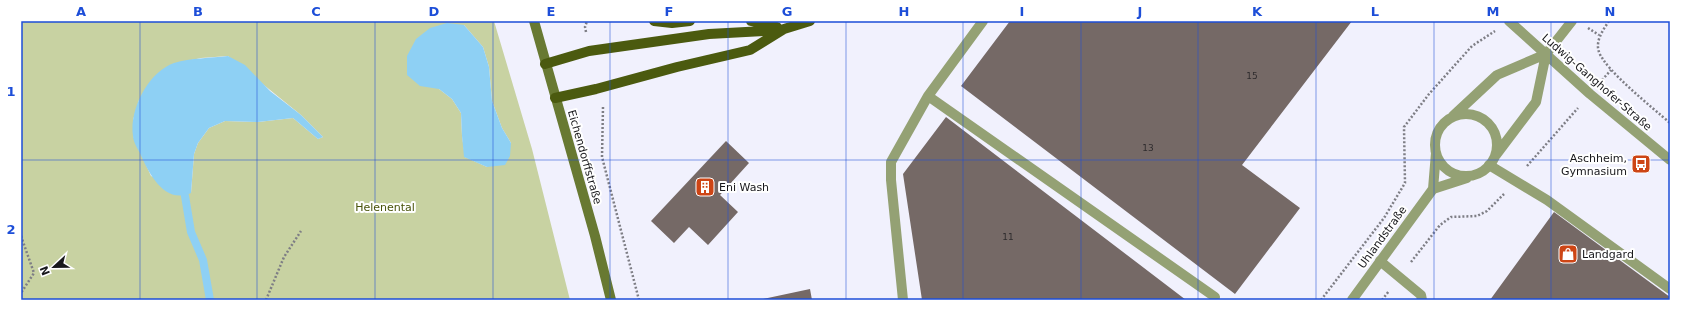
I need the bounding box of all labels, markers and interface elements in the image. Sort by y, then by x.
text: A [76,4,86,19]
text: B [193,4,203,19]
text: C [311,4,321,19]
text: D [429,4,440,19]
text: E [547,4,555,19]
text: F [665,4,673,19]
text: G [782,4,792,19]
text: H [899,4,909,19]
text: I [1020,4,1024,19]
text: J [1137,4,1142,19]
text: K [1252,4,1263,19]
text: L [1371,4,1379,19]
text: M [1487,4,1499,19]
text: N [1605,4,1615,19]
street label: Ludwig-Ganghofer-Straße [1539,31,1654,134]
house number: 15 [1246,71,1258,81]
text: 1 [6,84,16,99]
street label: Eichendorffstraße [565,108,604,206]
house number: 13 [1142,143,1154,153]
place label: Aschheim, Gymnasium [1561,152,1627,178]
bus stop icon: Aschheim, Gymnasium [1630,153,1652,175]
building icon: Eni Wash [694,176,716,198]
place label: Eni Wash [719,181,769,194]
park label: Helenental [355,201,415,214]
street label: Uhlandstraße [1355,203,1409,271]
text: 2 [6,222,16,237]
house number: 11 [1002,232,1014,242]
shop icon: Landgard [1557,243,1579,265]
north arrow [34,247,74,287]
place label: Landgard [1582,248,1634,261]
text: N [37,264,53,277]

